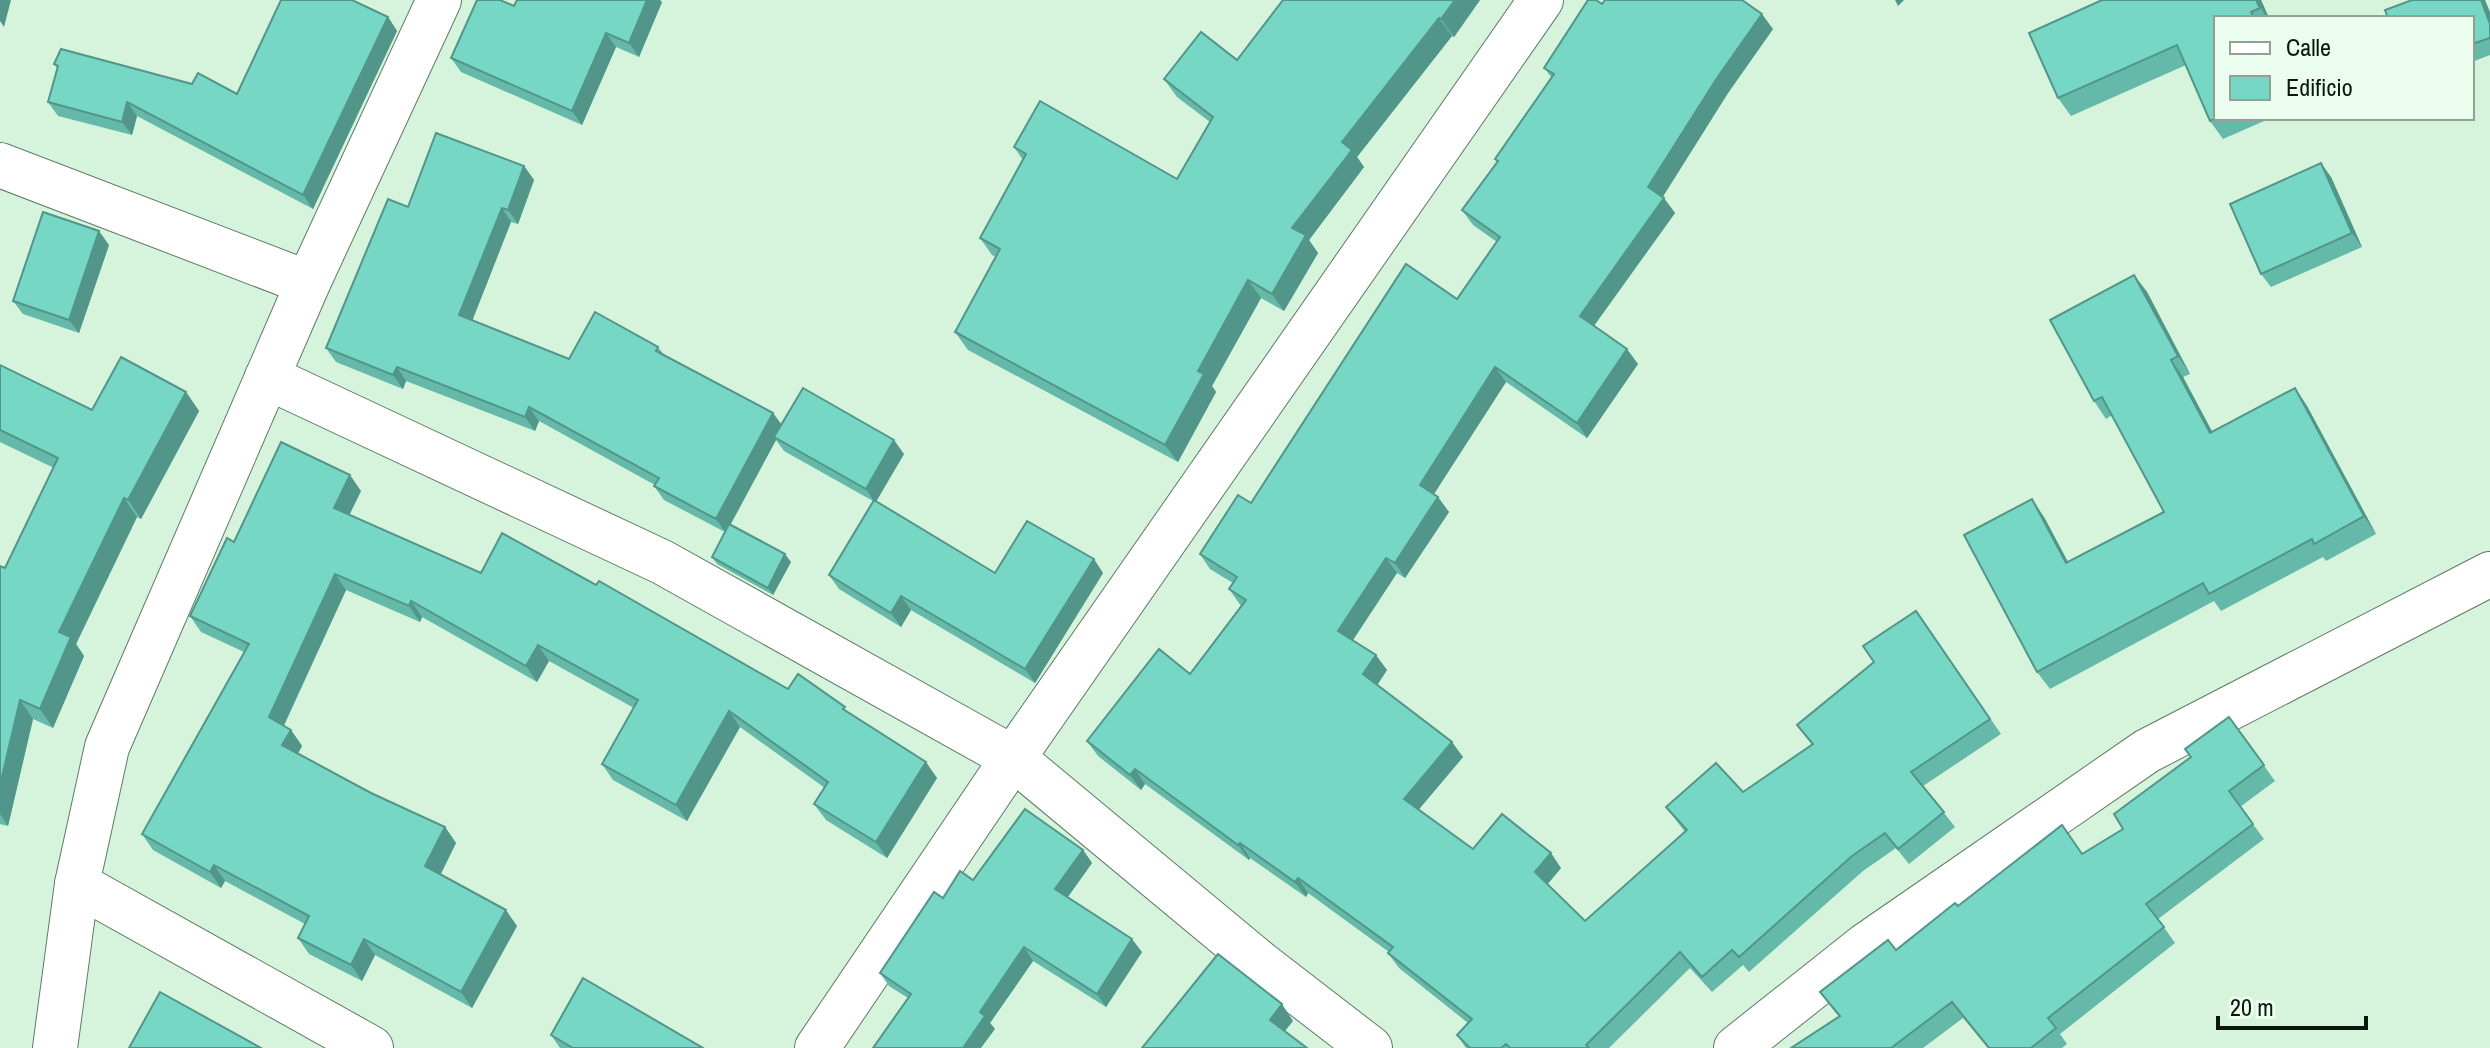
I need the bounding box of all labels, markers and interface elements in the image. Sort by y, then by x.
legend [2214,16,2474,120]
text: Calle [2286,31,2331,63]
text: Edificio [2286,71,2353,103]
scale bar [2218,980,2366,1030]
text: 20 m [2230,991,2274,1023]

